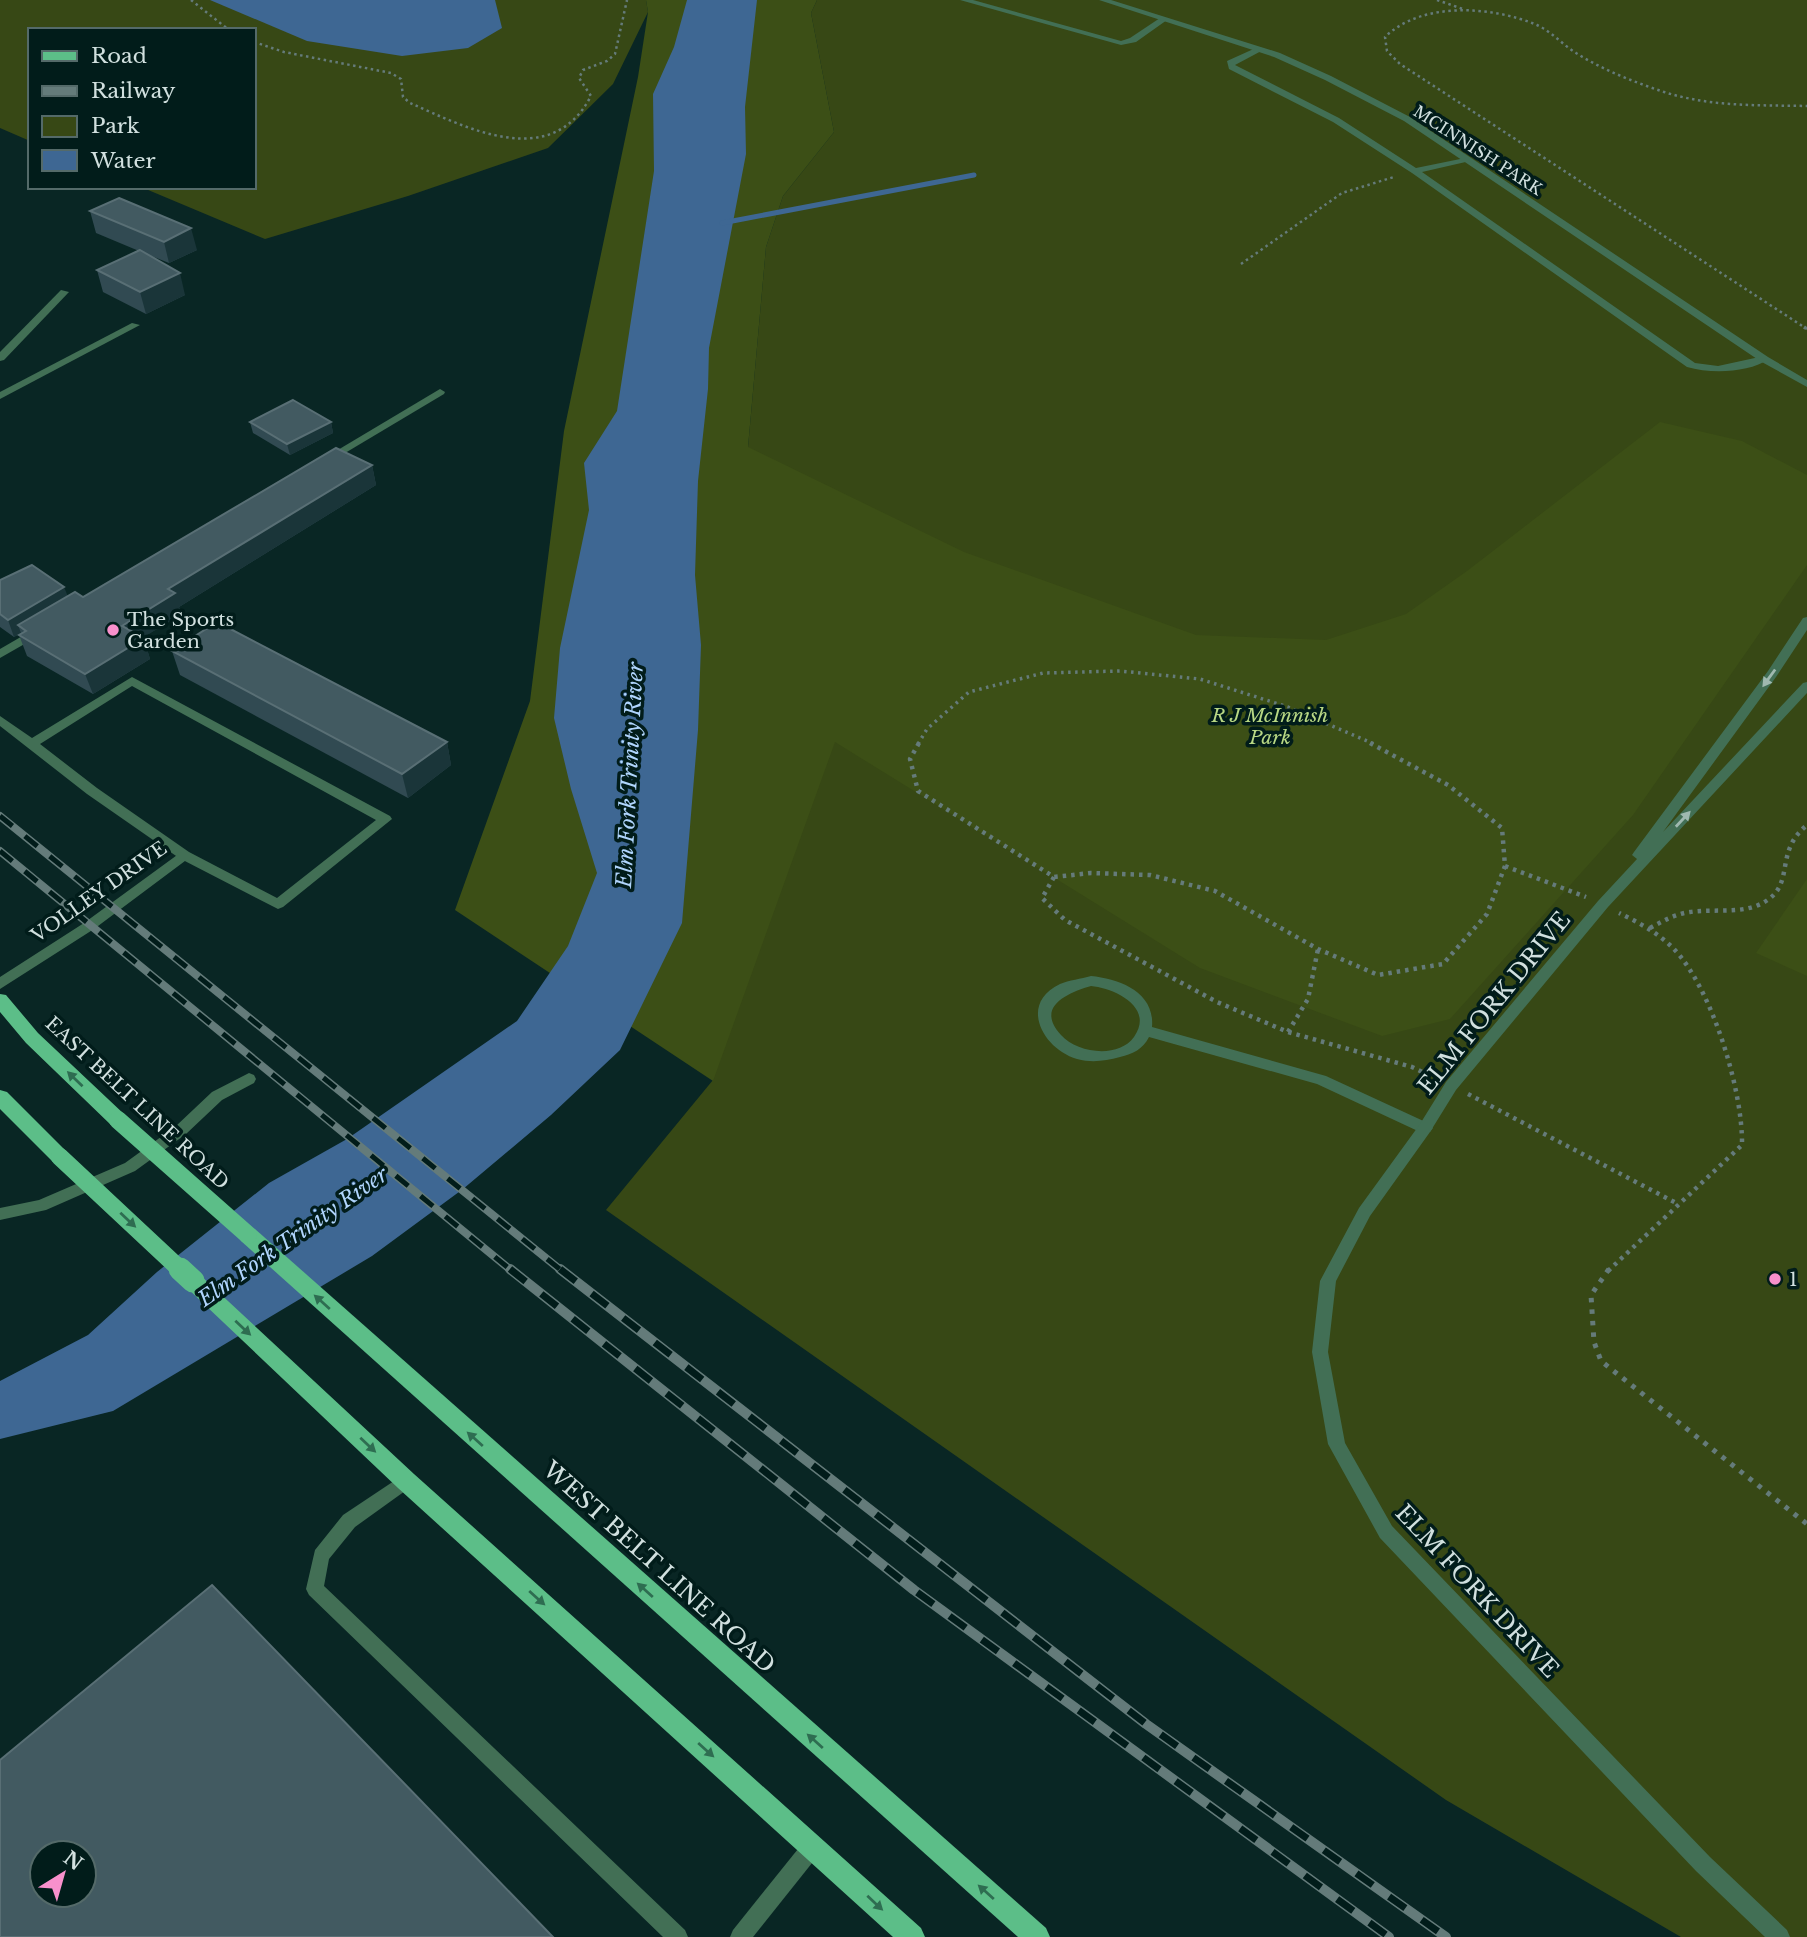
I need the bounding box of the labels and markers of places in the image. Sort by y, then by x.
place label: The Sports Garden [127,608,234,653]
marker: The Sports Garden [105,622,121,638]
place label: 1 [1789,1268,1797,1291]
marker: 1 [1767,1271,1783,1287]

